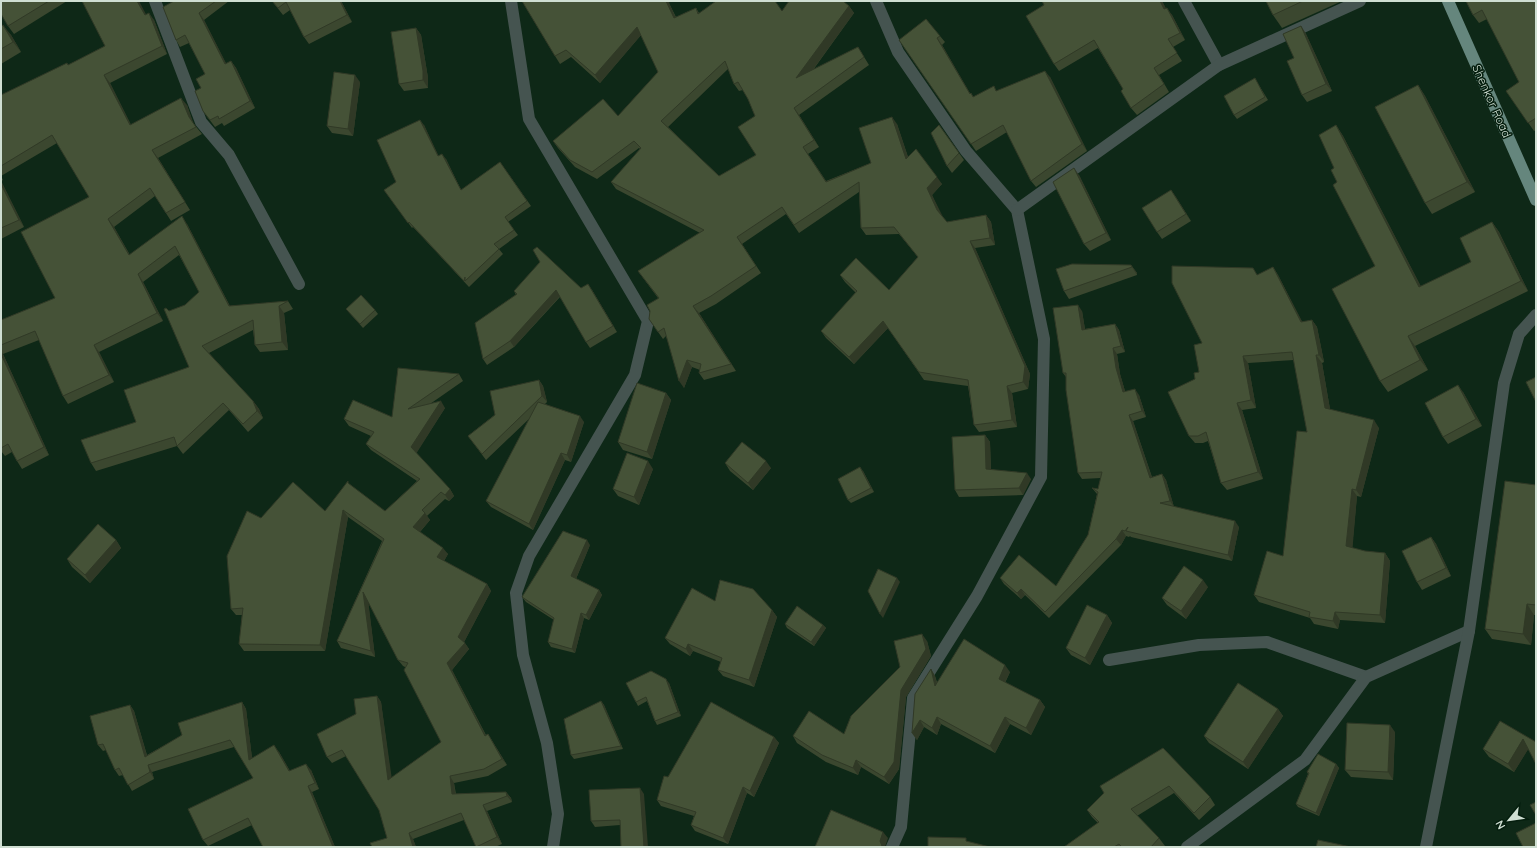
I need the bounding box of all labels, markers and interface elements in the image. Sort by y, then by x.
street label: Shenkor Road [1469,62,1515,140]
north arrow [1489,800,1529,840]
text: N [1492,818,1508,832]

